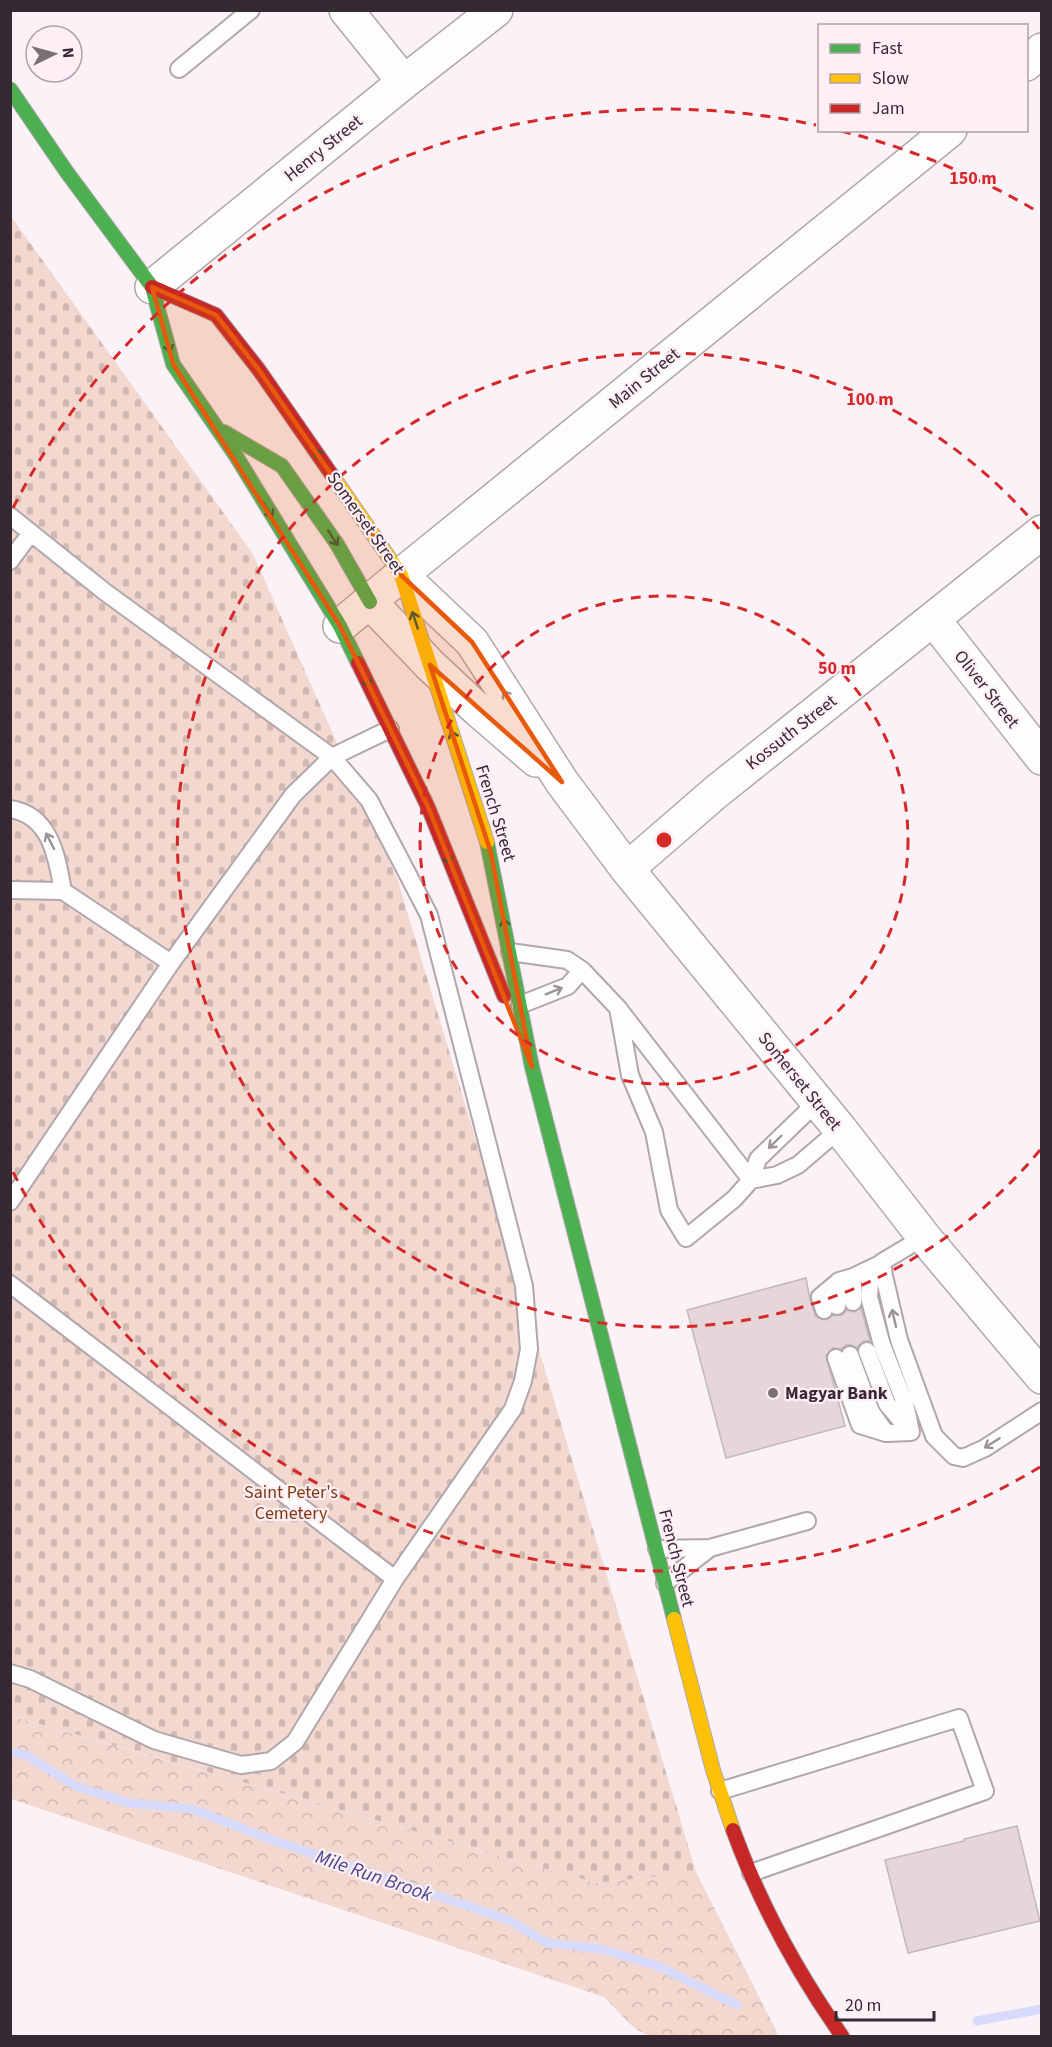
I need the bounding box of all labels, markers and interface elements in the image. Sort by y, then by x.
north arrow [24,24,84,84]
legend [818,24,1028,132]
text: Fast [872,36,903,61]
text: N [57,47,79,59]
text: Slow [872,66,909,91]
text: Jam [872,96,905,121]
street label: Henry Street [279,109,368,188]
text: 150 m [949,166,997,191]
one-way arrow [162,334,174,353]
street label: Main Street [603,342,685,415]
text: 100 m [846,387,894,412]
one-way arrow [314,450,326,466]
street label: Somerset Street [321,467,410,580]
one-way arrow [263,501,275,518]
one-way arrow [327,529,339,546]
one-way arrow [409,611,420,630]
street label: Oliver Street [948,645,1025,734]
text: 50 m [818,656,856,681]
one-way arrow [360,669,372,687]
street label: Kossuth Street [740,689,842,776]
one-way arrow [502,690,514,707]
one-way arrow [448,730,459,749]
street label: French Street [469,762,522,865]
centre of rings [654,830,674,850]
one-way arrow [44,832,55,850]
one-way arrow [443,846,454,864]
one-way arrow [499,918,510,938]
one-way arrow [544,985,562,996]
street label: Somerset Street [752,1027,847,1136]
one-way arrow [768,1135,783,1150]
one-way arrow [888,1309,899,1329]
place label: Magyar Bank [785,1381,888,1406]
marker: Magyar Bank [766,1386,780,1400]
one-way arrow [984,1436,1001,1449]
park label: Saint Peter's Cemetery [244,1480,338,1526]
street label: French Street [652,1507,701,1610]
water label: Mile Run Brook [312,1843,436,1909]
scale bar [836,1984,934,2022]
text: 20 m [845,1993,881,2018]

